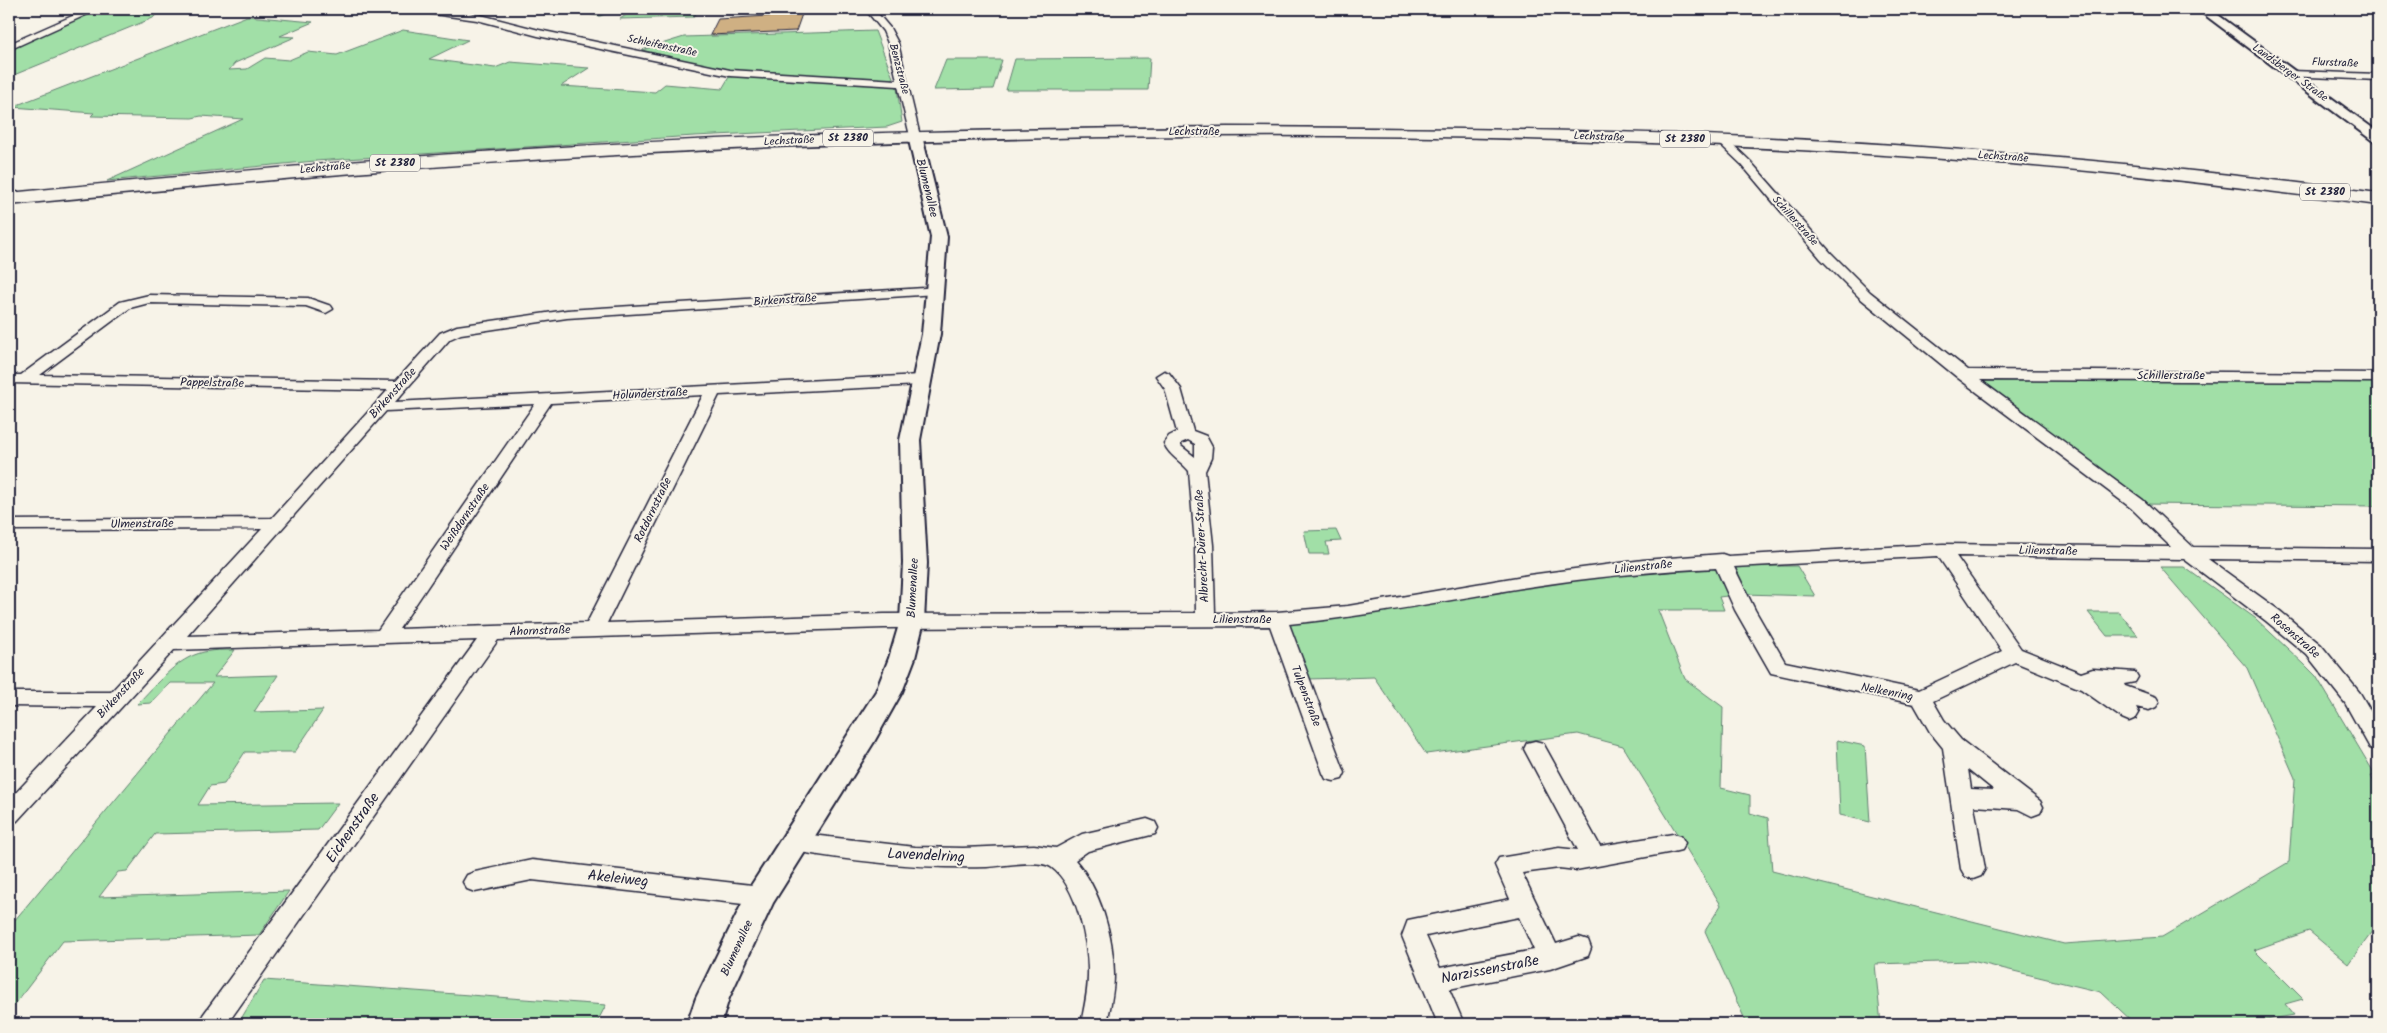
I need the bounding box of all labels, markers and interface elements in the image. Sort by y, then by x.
street label: Schleifenstraße [625,30,699,62]
street label: Landsberger Straße [2248,39,2332,107]
street label: Benzstraße [884,42,914,96]
street label: Flurstraße [2311,53,2359,73]
street label: Lechstraße [1169,123,1219,141]
street label: Lechstraße [1573,127,1625,147]
road number: St 2380 [823,130,873,146]
road number: St 2380 [1660,130,1710,148]
street label: Lechstraße [763,131,815,151]
street label: Lechstraße [1977,146,2029,168]
road number: St 2380 [370,154,420,172]
street label: Lechstraße [299,157,351,179]
street label: Blumenallee [911,157,944,220]
road number: St 2380 [2300,183,2350,200]
street label: Schillerstraße [1767,192,1823,250]
street label: Birkenstraße [753,288,818,312]
street label: Birkenstraße [365,363,422,423]
street label: Schillerstraße [2137,366,2206,385]
street label: Pappelstraße [180,373,245,393]
street label: Holunderstraße [612,383,689,405]
street label: Rotdornstraße [629,474,677,546]
street label: Weißdornstraße [435,479,495,555]
street label: Albrecht-Dürer-Straße [1190,488,1214,603]
street label: Ulmenstraße [110,514,174,534]
street label: Lilienstraße [2018,541,2078,561]
street label: Lilienstraße [1613,554,1674,580]
street label: Blumenallee [902,557,924,618]
street label: Rosenstraße [2266,609,2325,664]
street label: Lilienstraße [1213,610,1272,629]
street label: Ahornstraße [509,620,572,642]
street label: Birkenstraße [92,663,150,723]
street label: Tulpenstraße [1286,663,1327,730]
street label: Nelkenring [1859,678,1915,706]
street label: Eichenstraße [320,788,386,868]
street label: Lavendelring [886,842,966,870]
street label: Akeleiweg [586,864,650,894]
street label: Blumenallee [716,916,759,979]
street label: Narzissenstraße [1439,949,1541,991]

